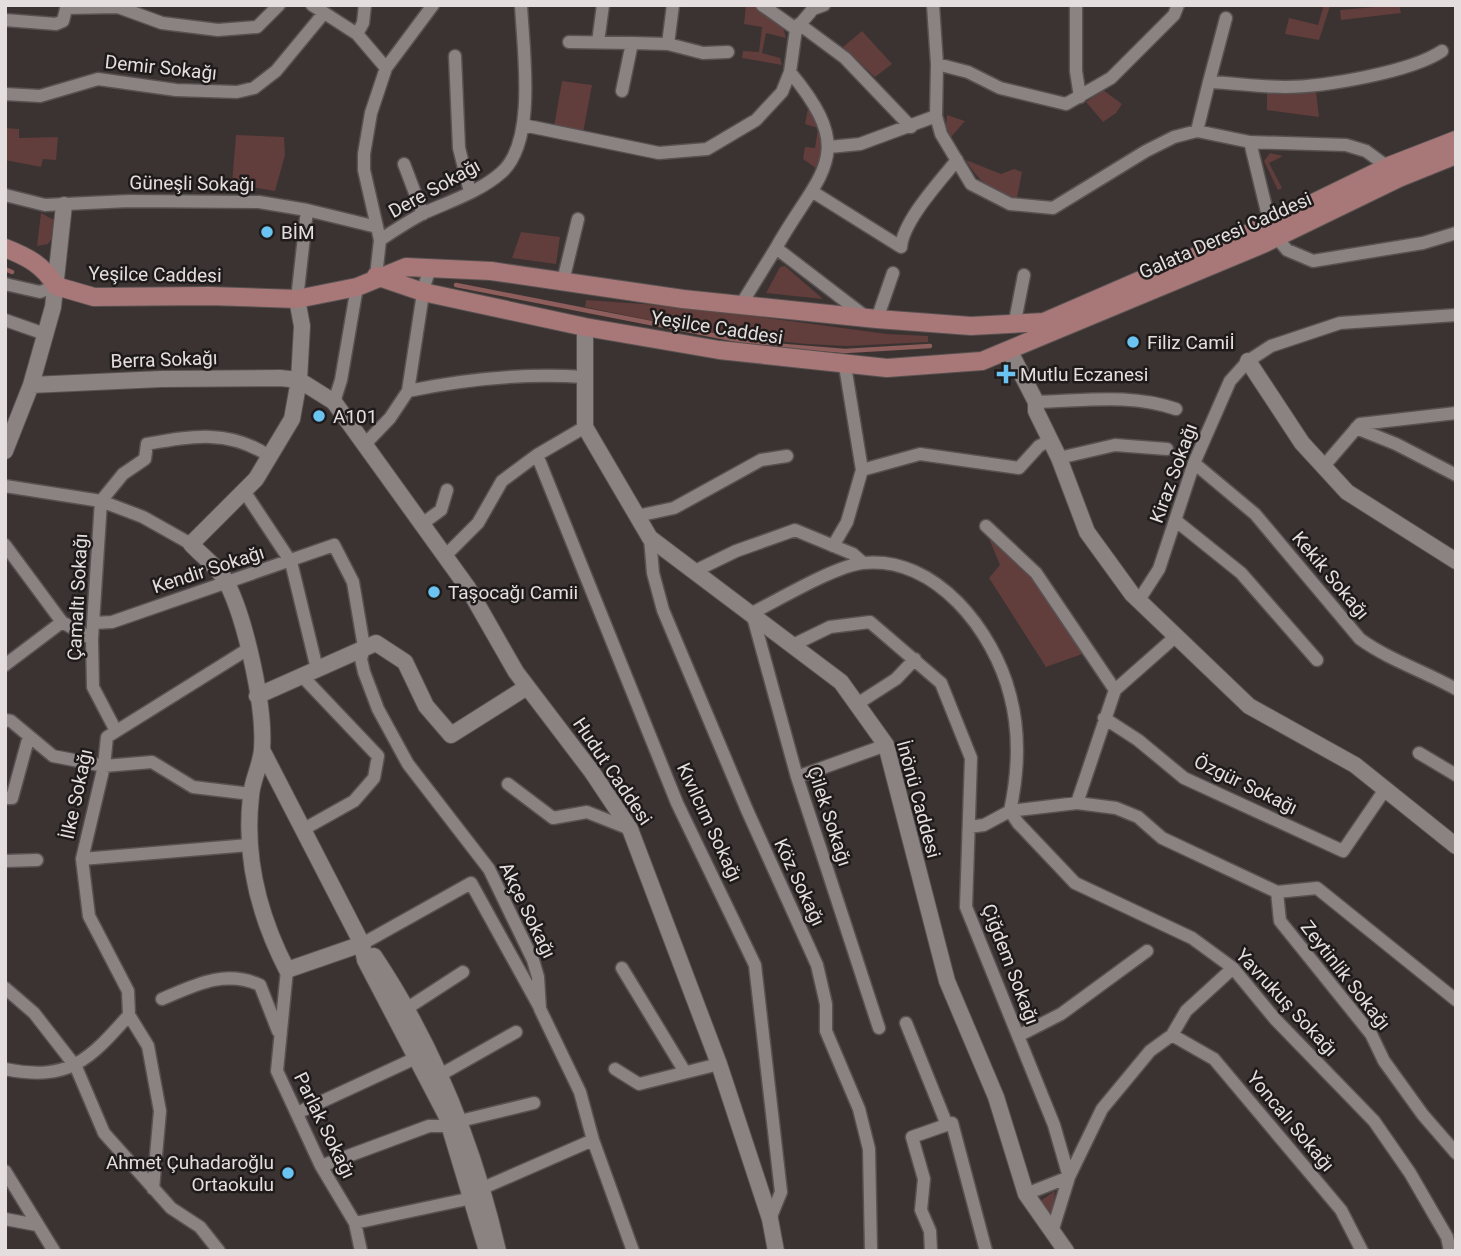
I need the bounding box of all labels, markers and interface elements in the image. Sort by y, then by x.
street label: Demir Sokağı [104,50,218,85]
street label: Dere Sokağı [384,154,484,223]
street label: Güneşli Sokağı [129,171,255,196]
street label: Galata Deresi Caddesi [1135,187,1315,284]
place label: BİM [281,221,315,244]
marker: BİM [259,224,275,240]
street label: Yeşilce Caddesi [88,262,222,287]
street label: Yeşilce Caddesi [649,306,785,349]
place label: Filiz Camiİ [1147,331,1235,354]
marker: Filiz Camiİ [1125,334,1141,350]
street label: Berra Sokağı [110,346,218,373]
place label: Mutlu Eczanesi [1020,363,1148,386]
marker: Mutlu Eczanesi [998,366,1014,382]
place label: A101 [333,405,377,428]
marker: A101 [311,408,327,424]
street label: Kiraz Sokağı [1145,420,1202,526]
street label: Kekik Sokağı [1287,527,1374,624]
street label: Çamaltı Sokağı [63,533,92,661]
street label: Kendir Sokağı [149,541,267,598]
place label: Taşocağı Camii [448,581,578,604]
marker: Taşocağı Camii [426,584,442,600]
street label: Hudut Caddesi [568,713,657,829]
street label: İnönü Caddesi [892,738,945,860]
street label: İlke Sokağı [56,747,97,841]
street label: Özgür Sokağı [1190,750,1301,819]
street label: Kıvılcım Sokağı [672,759,747,885]
street label: Çilek Sokağı [803,763,856,869]
street label: Köz Sokağı [769,835,830,930]
street label: Akçe Sokağı [494,858,561,962]
street label: Çiğdem Sokağı [977,901,1044,1028]
street label: Zeytinlik Sokağı [1296,916,1395,1035]
street label: Yavrukuş Sokağı [1231,944,1342,1061]
street label: Yoncalı Sokağı [1242,1066,1339,1176]
street label: Parlak Sokağı [289,1068,360,1182]
place label: Ahmet Çuhadaroğlu Ortaokulu [106,1151,274,1196]
marker: Ahmet Çuhadaroğlu Ortaokulu [280,1165,296,1181]

